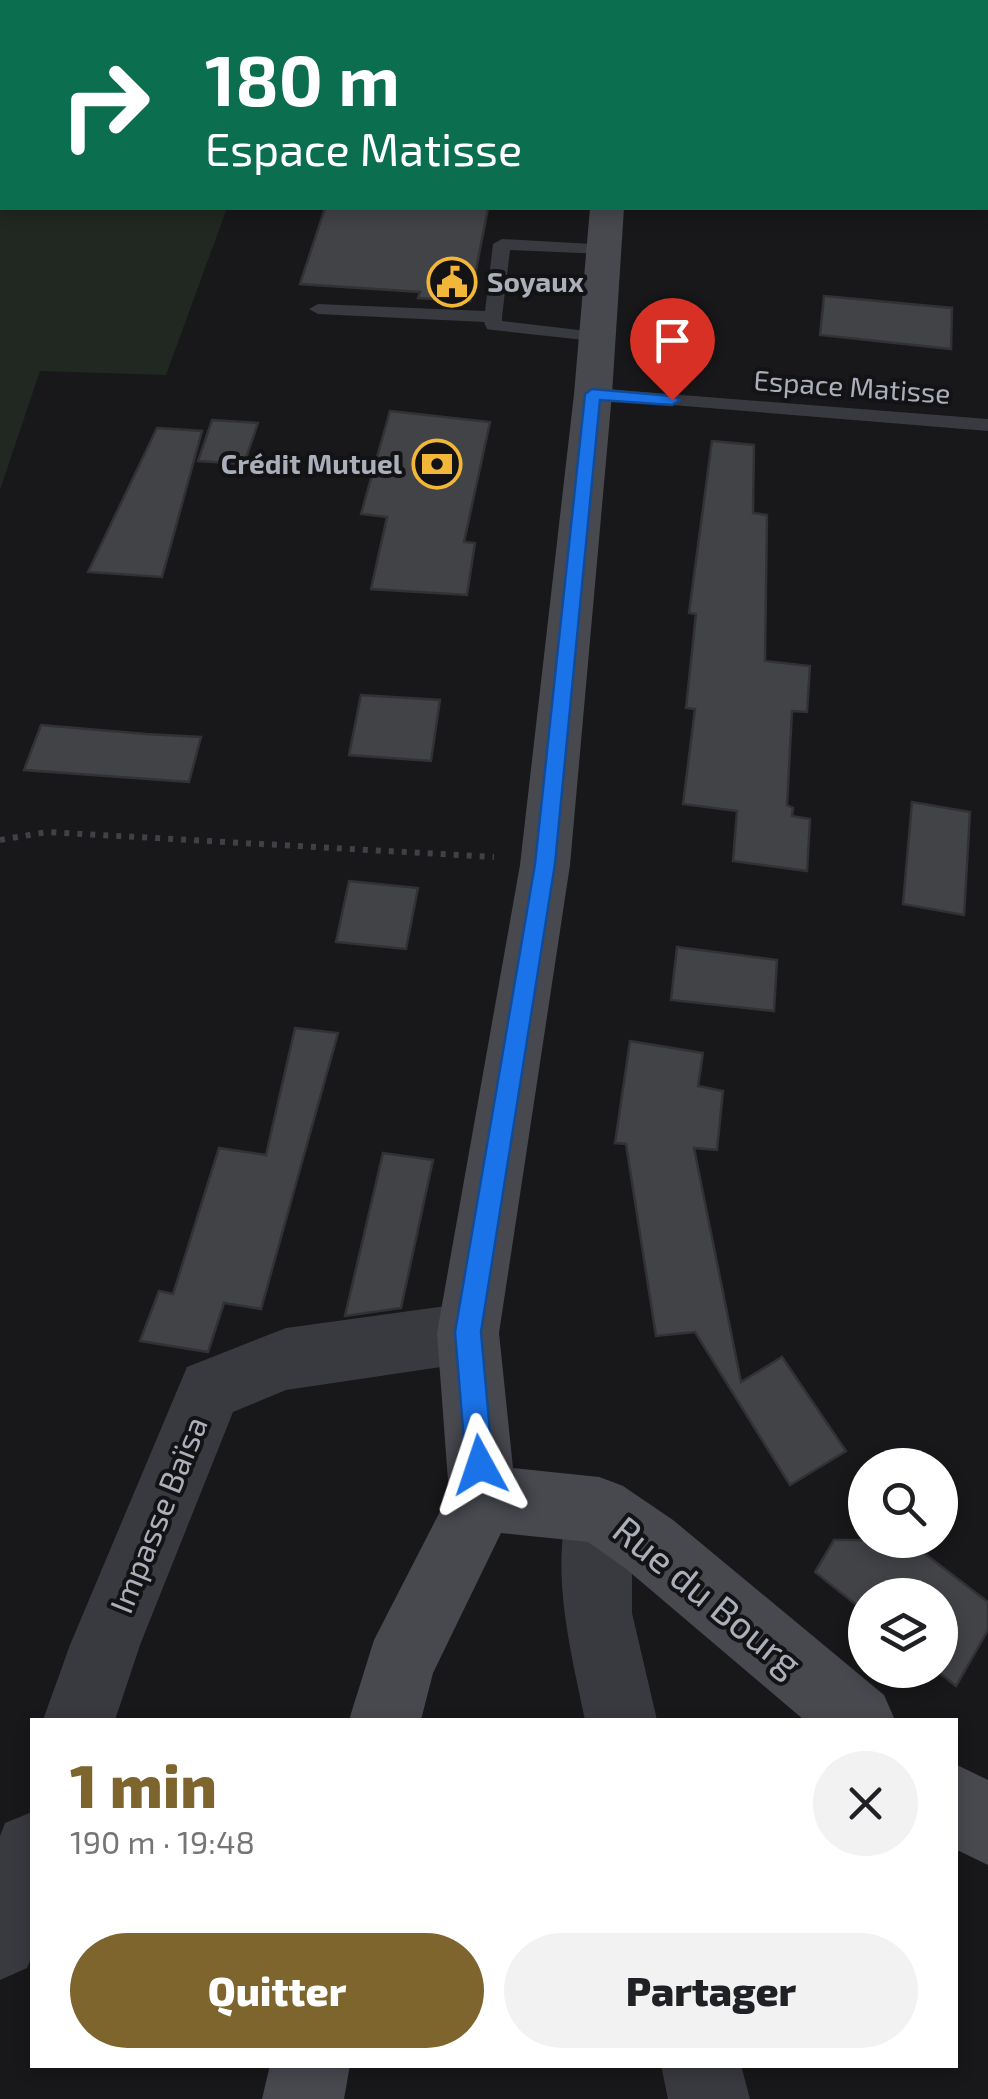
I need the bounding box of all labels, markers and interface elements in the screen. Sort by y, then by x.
text: 180 m [205,36,400,120]
icon: right [40,40,170,170]
text: Espace Matisse [205,121,522,175]
public building icon: Soyaux [426,256,478,308]
place label: Soyaux [487,264,584,298]
pin [630,298,715,401]
icon: arrive [645,313,700,368]
street label: Espace Matisse [752,362,952,410]
bank icon: Crédit Mutuel [411,438,463,490]
place label: Crédit Mutuel [221,446,403,480]
street label: Impasse Baïsa [100,1410,214,1618]
position arrow [428,1413,532,1517]
map controls [848,1448,958,1688]
button: search [848,1448,958,1558]
street label: Rue du Bourg [605,1506,812,1685]
button: layers [848,1578,958,1688]
text: 1 min [70,1748,217,1820]
button: close [813,1751,918,1856]
text: 190 m · 19:48 [70,1822,255,1860]
button: Quitter [70,1933,484,2048]
button: Partager [504,1933,918,2048]

